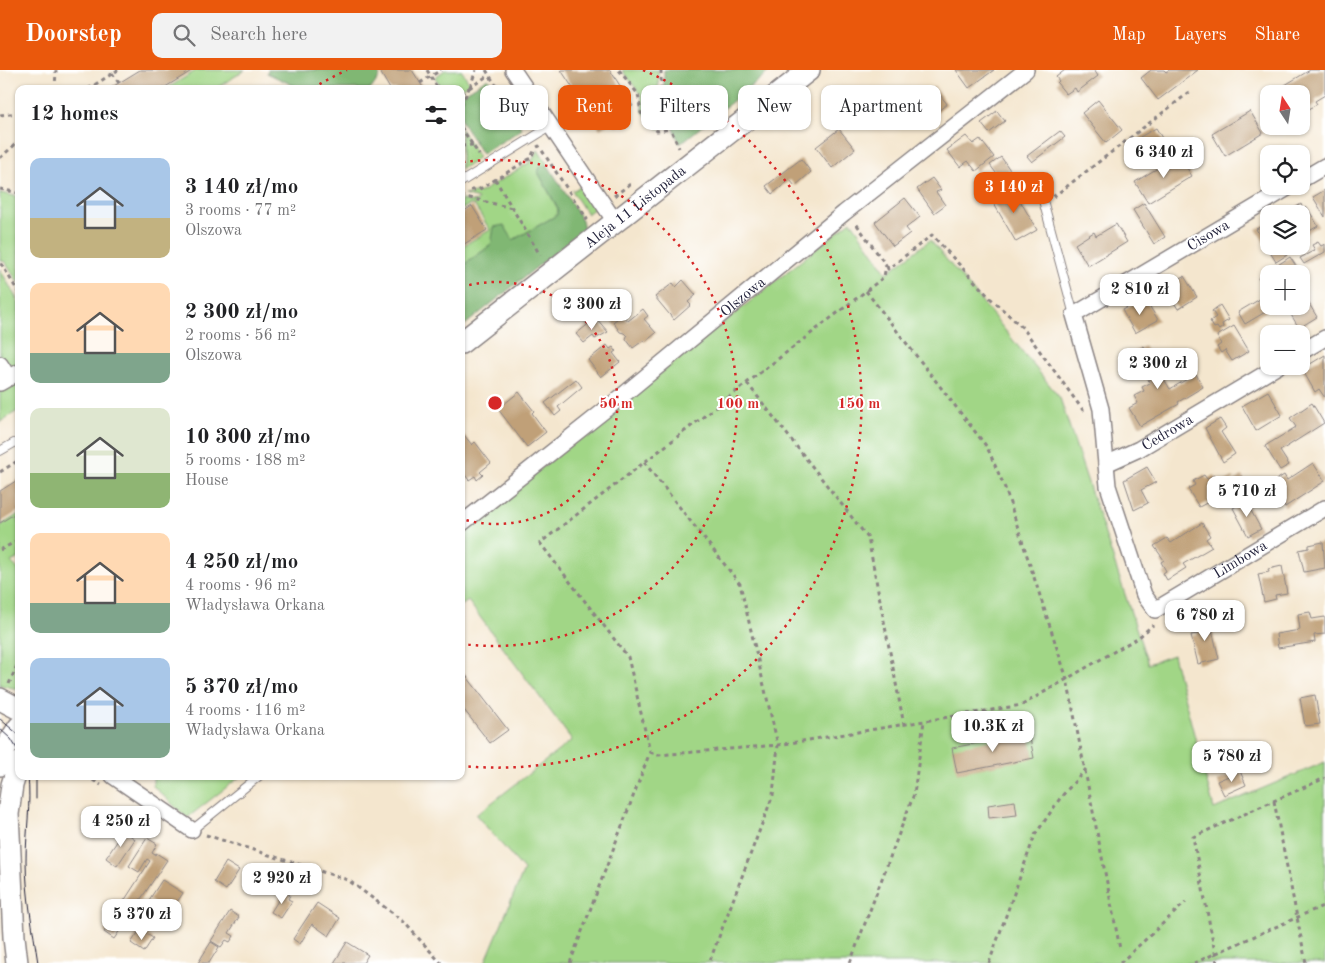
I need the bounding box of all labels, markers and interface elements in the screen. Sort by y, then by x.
search box [152,13,502,58]
icon: search [170,21,198,49]
text: Doorstep [25,23,122,47]
text: Search here [210,26,307,45]
text: Map [1112,26,1146,44]
text: Layers [1174,26,1226,44]
text: Share [1254,26,1300,44]
chip: Buy [480,85,548,130]
chip: Rent [558,85,631,130]
chip: Filters [641,85,728,130]
chip: New [738,85,811,130]
chip: Apartment [821,85,941,130]
north arrow [1260,85,1310,135]
map controls [1260,85,1310,375]
icon: filters [422,101,450,129]
text: 12 homes [30,104,118,125]
pin: 6 340 zł [1112,136,1216,179]
text: 6 340 zł [1135,145,1193,161]
button: locate [1260,145,1310,195]
street label: Aleja 11 Listopada [582,163,690,252]
pin: 3 140 zł [962,172,1066,214]
text: 3 140 zł/mo [185,177,298,198]
icon: home [70,178,130,238]
text: 3 140 zł [985,180,1043,196]
text: 3 rooms · 77 m² [185,203,296,219]
button: layers [1260,205,1310,255]
street label: Cisowa [1185,218,1233,255]
text: Olszowa [185,223,242,239]
button: + [1260,265,1310,315]
pin: 2 810 zł [1088,274,1192,316]
street label: Olszowa [718,275,769,321]
text: 2 810 zł [1111,282,1169,298]
pin: 2 300 zł [540,288,644,331]
text: 2 300 zł [563,297,621,313]
text: 2 300 zł/mo [185,302,298,323]
icon: home [70,303,130,363]
button: − [1260,325,1310,375]
text: 2 rooms · 56 m² [185,328,296,344]
text: Olszowa [185,348,242,364]
pin: 2 300 zł [1106,348,1210,390]
text: 2 300 zł [1129,356,1187,372]
centre of rings [486,394,504,412]
text: 50 m [599,397,633,412]
text: 100 m [717,397,759,412]
text: 150 m [838,397,880,412]
street label: Cedrowa [1140,412,1197,454]
text: 10 300 zł/mo [185,427,311,448]
icon: home [70,428,130,488]
text: 5 rooms · 188 m² [185,453,305,469]
text: House [185,473,228,489]
pin: 5 710 zł [1195,476,1299,518]
text: 5 710 zł [1218,484,1276,500]
street label: Limbowa [1211,538,1271,582]
text: 4 250 zł/mo [185,552,298,573]
icon: home [70,553,130,613]
text: 4 rooms · 96 m² [185,578,296,594]
text: Władysława Orkana [185,598,325,614]
pin: 6 780 zł [1153,600,1257,642]
text: 6 780 zł [1176,608,1234,624]
text: 5 370 zł/mo [185,677,298,698]
icon: home [70,678,130,738]
text: 4 rooms · 116 m² [185,703,305,719]
pin: 10.3K zł [941,710,1045,753]
text: 10.3K zł [962,719,1024,735]
text: Władysława Orkana [185,723,325,739]
pin: 5 780 zł [1180,740,1284,783]
text: 5 780 zł [1203,749,1261,765]
pin: 4 250 zł [69,806,173,848]
text: 4 250 zł [92,814,150,830]
pin: 2 920 zł [230,862,334,905]
text: 2 920 zł [253,871,311,887]
pin: 5 370 zł [90,898,194,941]
text: 5 370 zł [113,907,171,923]

